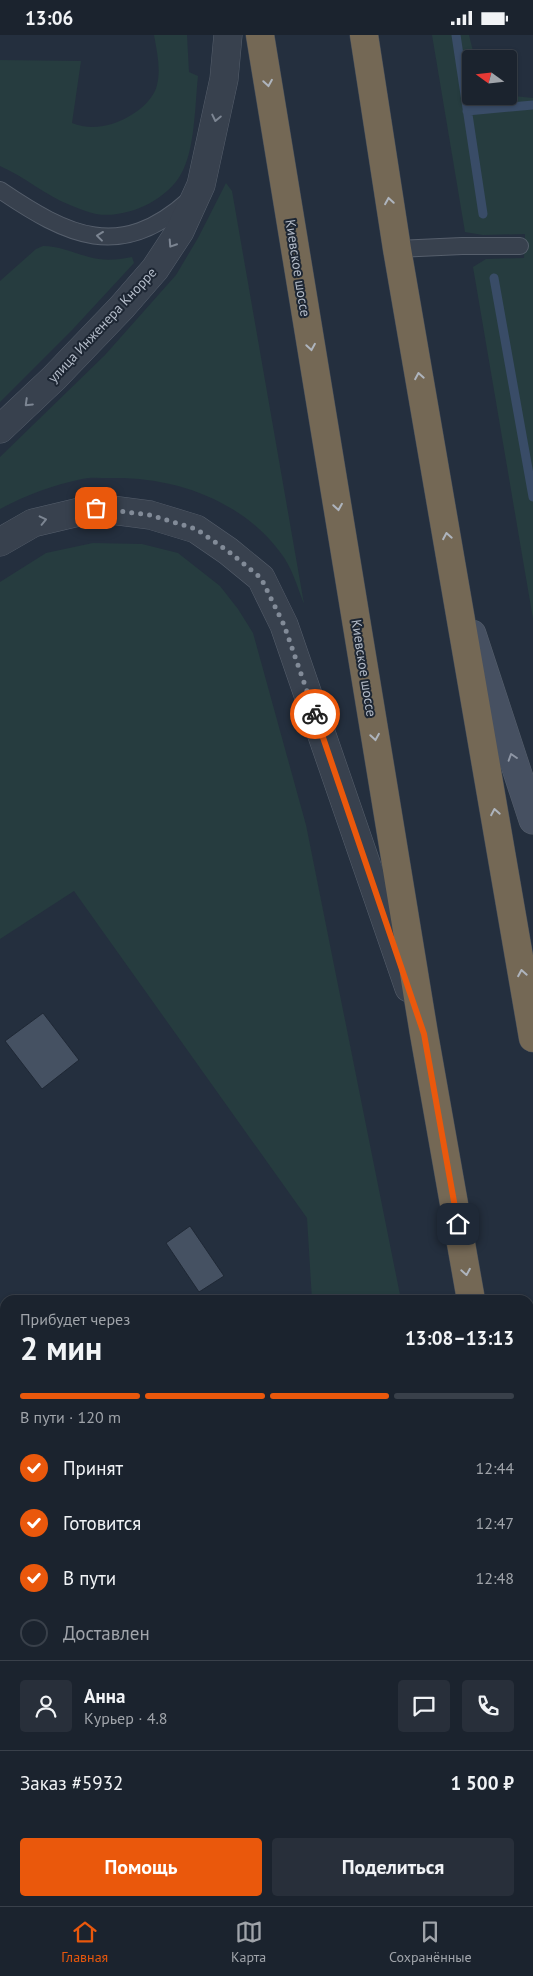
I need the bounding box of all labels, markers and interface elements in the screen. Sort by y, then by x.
text: 13:06 [25,6,73,30]
north arrow [462,50,518,105]
map controls [462,50,517,105]
one-way arrow [262,79,272,87]
one-way arrow [211,113,222,122]
one-way arrow [385,196,395,205]
street label: Киевское шоссе [281,218,315,318]
one-way arrow [96,231,104,242]
one-way arrow [168,238,178,247]
street label: улица Инженера Кнорре [44,263,160,387]
one-way arrow [306,343,316,351]
one-way arrow [415,372,425,380]
one-way arrow [25,397,34,406]
pin [75,487,117,529]
icon: bag [82,494,110,522]
one-way arrow [332,503,342,512]
one-way arrow [39,515,47,526]
one-way arrow [443,532,453,540]
street label: Киевское шоссе [347,618,381,718]
courier [290,689,340,739]
icon: bike [301,700,329,728]
one-way arrow [370,732,380,741]
one-way arrow [508,753,518,761]
one-way arrow [490,808,500,817]
one-way arrow [517,968,527,977]
pin [437,1203,479,1245]
icon: home [444,1210,472,1238]
one-way arrow [461,1268,471,1276]
text: Прибудет через [20,1309,130,1329]
text: 13:08–13:13 [405,1326,514,1350]
text: 2 мин [20,1327,102,1369]
text: В пути · 120 m [20,1407,121,1427]
icon: check [20,1454,48,1482]
text: Принят [63,1456,123,1480]
text: 12:44 [476,1458,514,1478]
icon: check [20,1509,48,1537]
text: Готовится [63,1511,141,1535]
text: 12:47 [476,1513,514,1533]
icon: check [20,1564,48,1592]
text: В пути [63,1566,116,1590]
text: 12:48 [476,1568,514,1588]
text: Доставлен [63,1621,150,1645]
button: person [20,1680,72,1732]
button: chat [398,1680,450,1732]
button: phone [462,1680,514,1732]
text: Анна [84,1684,125,1708]
text: Курьер · 4.8 [84,1708,168,1728]
text: Заказ #5932 [20,1771,123,1795]
text: 1 500 ₽ [451,1771,514,1795]
button: Помощь [20,1838,262,1896]
button: Поделиться [272,1838,514,1896]
tab: Главная [61,1918,108,1966]
tab: Карта [231,1918,266,1966]
tab: Сохранённые [389,1918,472,1966]

